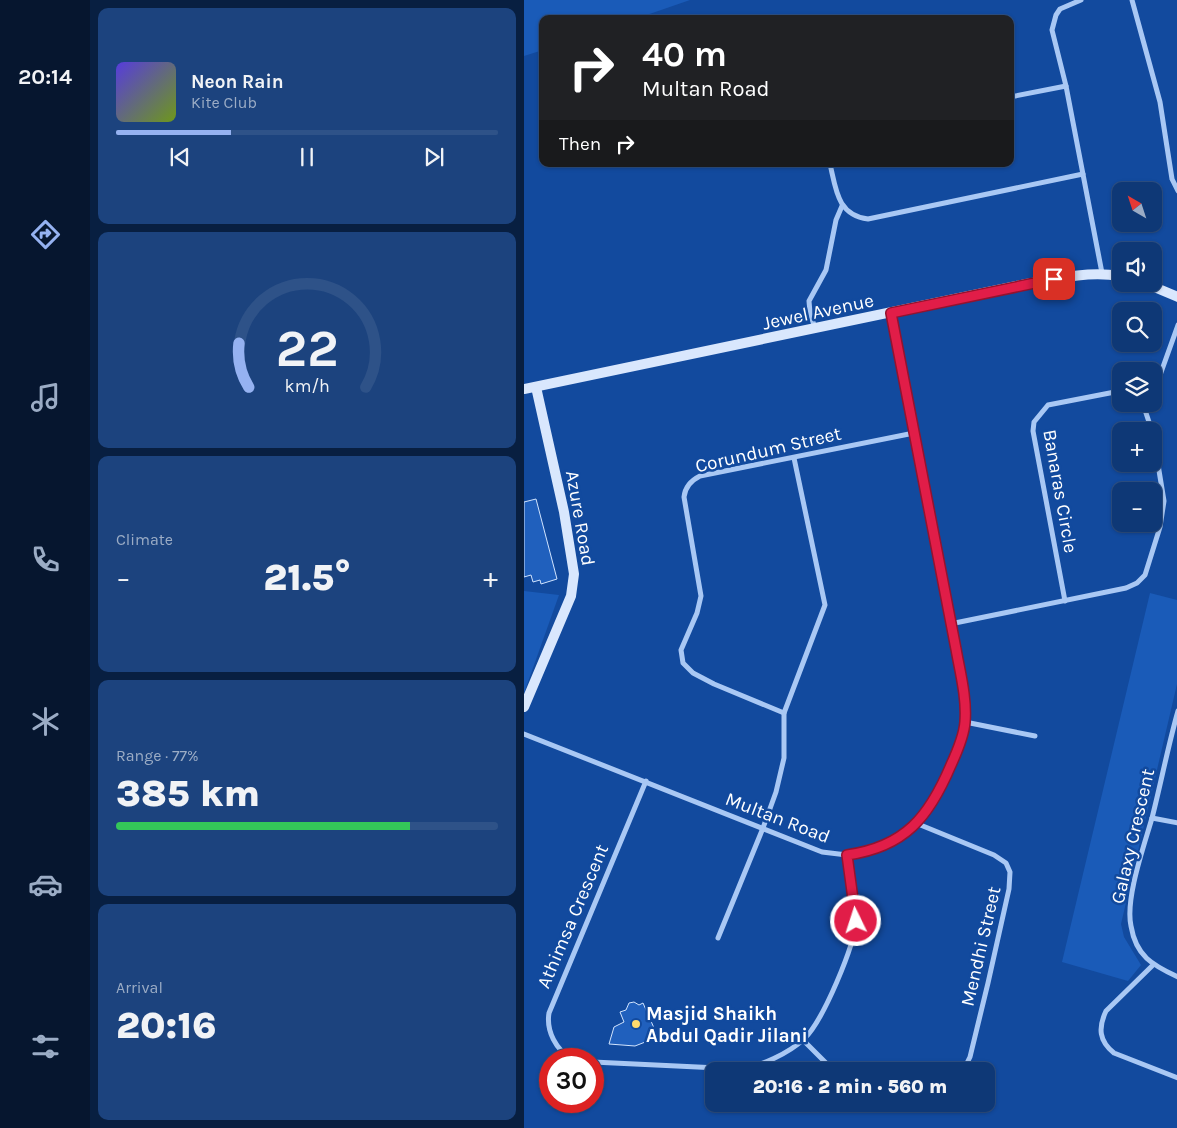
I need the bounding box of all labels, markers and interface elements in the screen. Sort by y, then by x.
text: 40 m [642,34,727,75]
icon: right [559,35,624,100]
text: 20:14 [18,64,72,90]
text: Neon Rain [191,71,284,93]
text: Multan Road [642,76,770,102]
text: Kite Club [191,93,257,112]
icon: right [611,130,639,158]
text: Then [559,133,601,155]
icon: previous [166,143,194,171]
icon: pause [293,143,321,171]
icon: next [420,143,448,171]
north arrow [1112,182,1162,232]
map controls [1112,182,1162,532]
icon: directions [28,217,63,252]
button: sound [1112,242,1162,292]
pin [1033,258,1075,300]
icon: arrive [1040,265,1068,293]
street label: Jewel Avenue [761,289,876,335]
button: search [1112,302,1162,352]
text: 22 [276,318,338,379]
button: layers [1112,362,1162,412]
text: km/h [284,376,330,397]
icon: music [28,380,63,415]
street label: Corundum Street [693,422,843,477]
button: + [1112,422,1162,472]
street label: Banaras Circle [1038,428,1082,555]
street label: Azure Road [561,469,599,568]
button: − [1112,482,1162,532]
text: Climate [116,530,173,549]
icon: phone [28,542,63,577]
text: 21.5° [263,555,351,600]
text: − [116,561,131,594]
text: + [483,561,498,594]
icon: climate [28,704,63,739]
text: Range · 77% [116,746,199,765]
street label: Galaxy Crescent [1107,767,1159,906]
text: 385 km [116,771,260,816]
street label: Multan Road [722,788,833,848]
street label: Athimsa Crescent [533,841,613,992]
icon: car [28,867,63,902]
street label: Mendhi Street [956,884,1005,1008]
position arrow [829,894,881,946]
text: Arrival [116,978,163,997]
text: 20:16 [116,1003,216,1048]
place label: Masjid Shaikh Abdul Qadir Jilani [646,1003,808,1047]
marker: Masjid Shaikh Abdul Qadir Jilani [630,1018,642,1030]
icon: filters [28,1029,63,1064]
speed limit sign: 30 [539,1048,604,1113]
text: 20:16 · 2 min · 560 m [753,1076,947,1098]

